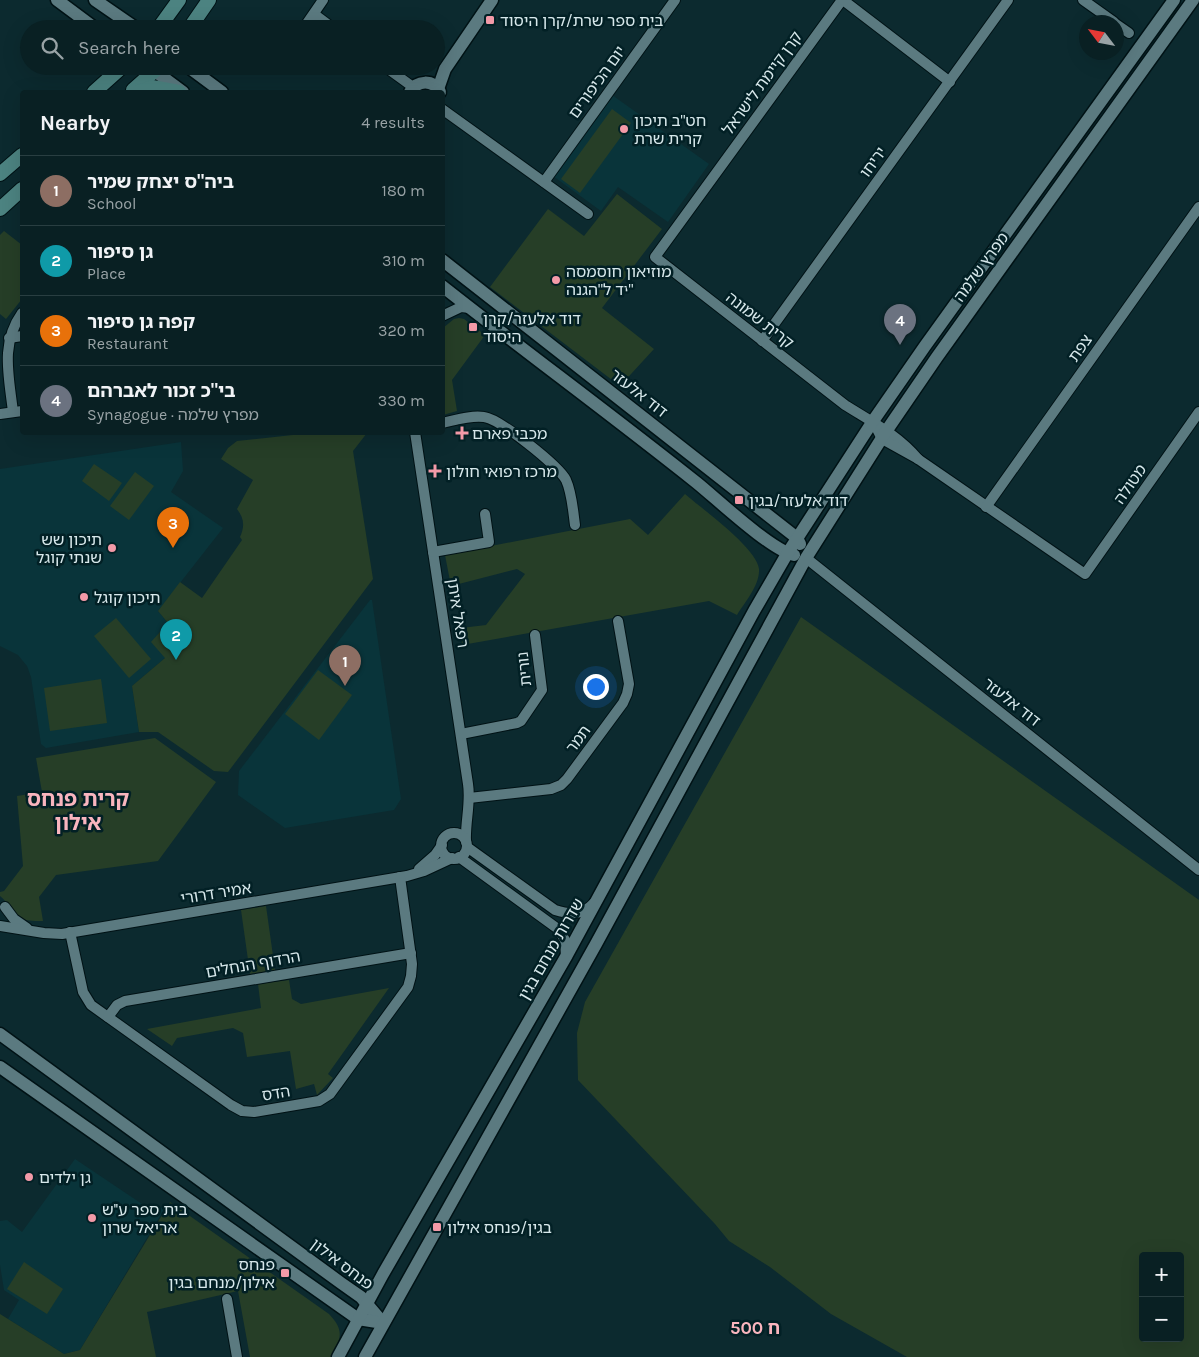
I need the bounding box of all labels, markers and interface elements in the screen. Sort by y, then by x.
place label: בית ספר שרת/קרן היסוד [500,11,664,30]
marker: בית ספר שרת/קרן היסוד [484,14,496,26]
north arrow [1079,15,1124,60]
search box [20,20,445,75]
street label: קרן קיימת לישראל [718,27,806,139]
icon: search [38,34,66,62]
text: Search here [78,37,180,59]
street label: יום הכיפורים [564,42,630,122]
text: Nearby [40,111,110,135]
place label: חט"ב תיכון קרית שרת [634,111,706,148]
text: 4 results [361,113,425,132]
marker: חט"ב תיכון קרית שרת [618,123,630,135]
street label: יריחו [856,143,890,181]
text: ביה"ס יצחק שמיר [87,171,234,193]
text: 1 [53,181,59,200]
text: 180 m [382,181,425,200]
text: School [87,194,137,213]
street label: מפרץ שלמה [950,229,1012,305]
text: גן סיפור [87,241,153,263]
text: 2 [51,251,61,270]
text: 310 m [382,251,425,270]
place label: מוזיאון חוסמסה יד ל"הגנה" [566,262,671,299]
text: Place [87,264,126,283]
marker: מוזיאון חוסמסה יד ל"הגנה" [550,274,562,286]
street label: קרית שמונה [722,288,798,352]
pin: 4 [884,304,916,345]
place label: דוד אלעזר/קרן היסוד [483,309,581,346]
text: קפה גן סיפור [87,311,195,333]
text: 3 [51,321,61,340]
text: 320 m [378,321,425,340]
marker: דוד אלעזר/קרן היסוד [467,321,479,333]
street label: צפת [1064,331,1096,365]
text: Restaurant [87,334,168,353]
street label: דוד אלעזר [607,365,672,421]
text: בי"כ זכור לאברהם [87,380,236,402]
text: 4 [51,391,61,410]
text: 330 m [378,391,425,410]
text: Synagogue · מפרץ שלמה [87,405,259,424]
place label: מכבי פארם [472,424,547,443]
marker: מכבי פארם [456,427,468,439]
street label: מטולה [1110,461,1150,507]
place label: מרכז רפואי חולון [446,462,557,481]
marker: מרכז רפואי חולון [428,464,442,478]
place label: דוד אלעזר/בגין [749,491,848,510]
marker: דוד אלעזר/בגין [733,494,745,506]
pin: 3 [157,507,189,548]
place label: תיכון שש שנתי קוגל [36,530,102,567]
marker: תיכון שש שנתי קוגל [106,542,118,554]
street label: רפאל איתן [443,577,473,649]
place label: תיכון קוגל [94,588,160,607]
marker: תיכון קוגל [78,591,90,603]
pin: 2 [160,619,192,660]
pin: 1 [329,645,361,686]
street label: נורית [513,651,535,687]
your location [583,674,609,700]
street label: דוד אלעזר [980,674,1045,730]
street label: תמר [562,722,594,756]
district label: קרית פנחס אילון [27,787,130,835]
street label: אמיר דרורי [179,878,253,908]
street label: שדרות מנחם בגין [514,895,588,1003]
street label: הרדוף הנחלים [204,946,302,982]
street label: הדס [260,1081,292,1105]
place label: גן ילדים [39,1168,91,1187]
marker: גן ילדים [23,1171,35,1183]
place label: בית ספר ע''ש אריאל שרון [102,1200,188,1237]
marker: בית ספר ע''ש אריאל שרון [86,1212,98,1224]
place label: בגין/פנחס אילון [447,1218,552,1237]
marker: בגין/פנחס אילון [431,1221,443,1233]
street label: פנחס אילון [307,1234,377,1294]
map controls [1139,1252,1184,1342]
button: + [1139,1252,1184,1297]
place label: פנחס אילון/מנחם בגין [169,1255,275,1292]
marker: פנחס אילון/מנחם בגין [279,1267,291,1279]
button: − [1139,1297,1184,1342]
district label: ח 500 [730,1317,780,1339]

